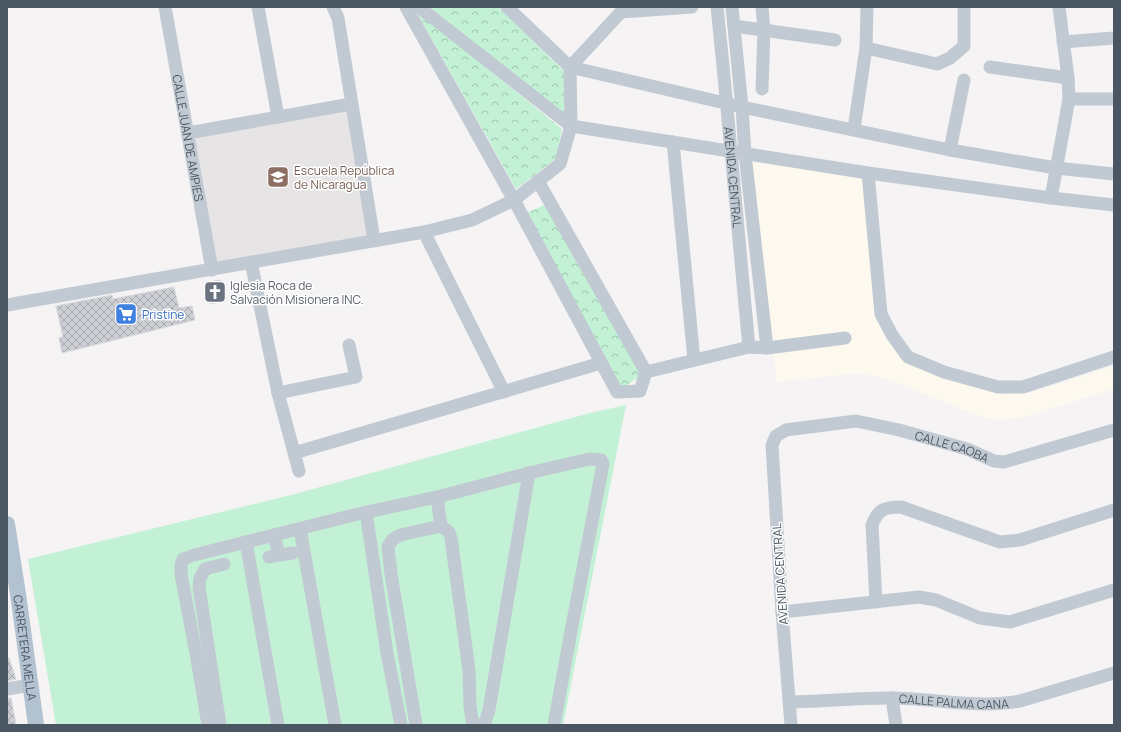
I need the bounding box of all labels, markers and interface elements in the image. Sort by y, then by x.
street label: CALLE JUAN DE AMPIES [169,73,208,203]
street label: AVENIDA CENTRAL [720,126,746,229]
place label: Escuela República de Nicaragua [294,162,394,193]
school or university icon: Escuela República de Nicaragua [265,164,291,190]
place label: Iglesia Roca de Salvación Misionera INC. [230,277,364,308]
church icon: Iglesia Roca de Salvación Misionera INC. [202,279,228,305]
supermarket icon: Pristine [113,301,139,327]
place label: Pristine [142,306,184,323]
street label: CALLE CAOBA [913,426,992,466]
street label: AVENIDA CENTRAL [768,523,792,625]
street label: CARRETERA MELLA [10,594,41,702]
street label: CALLE PALMA CANA [899,690,1010,712]

